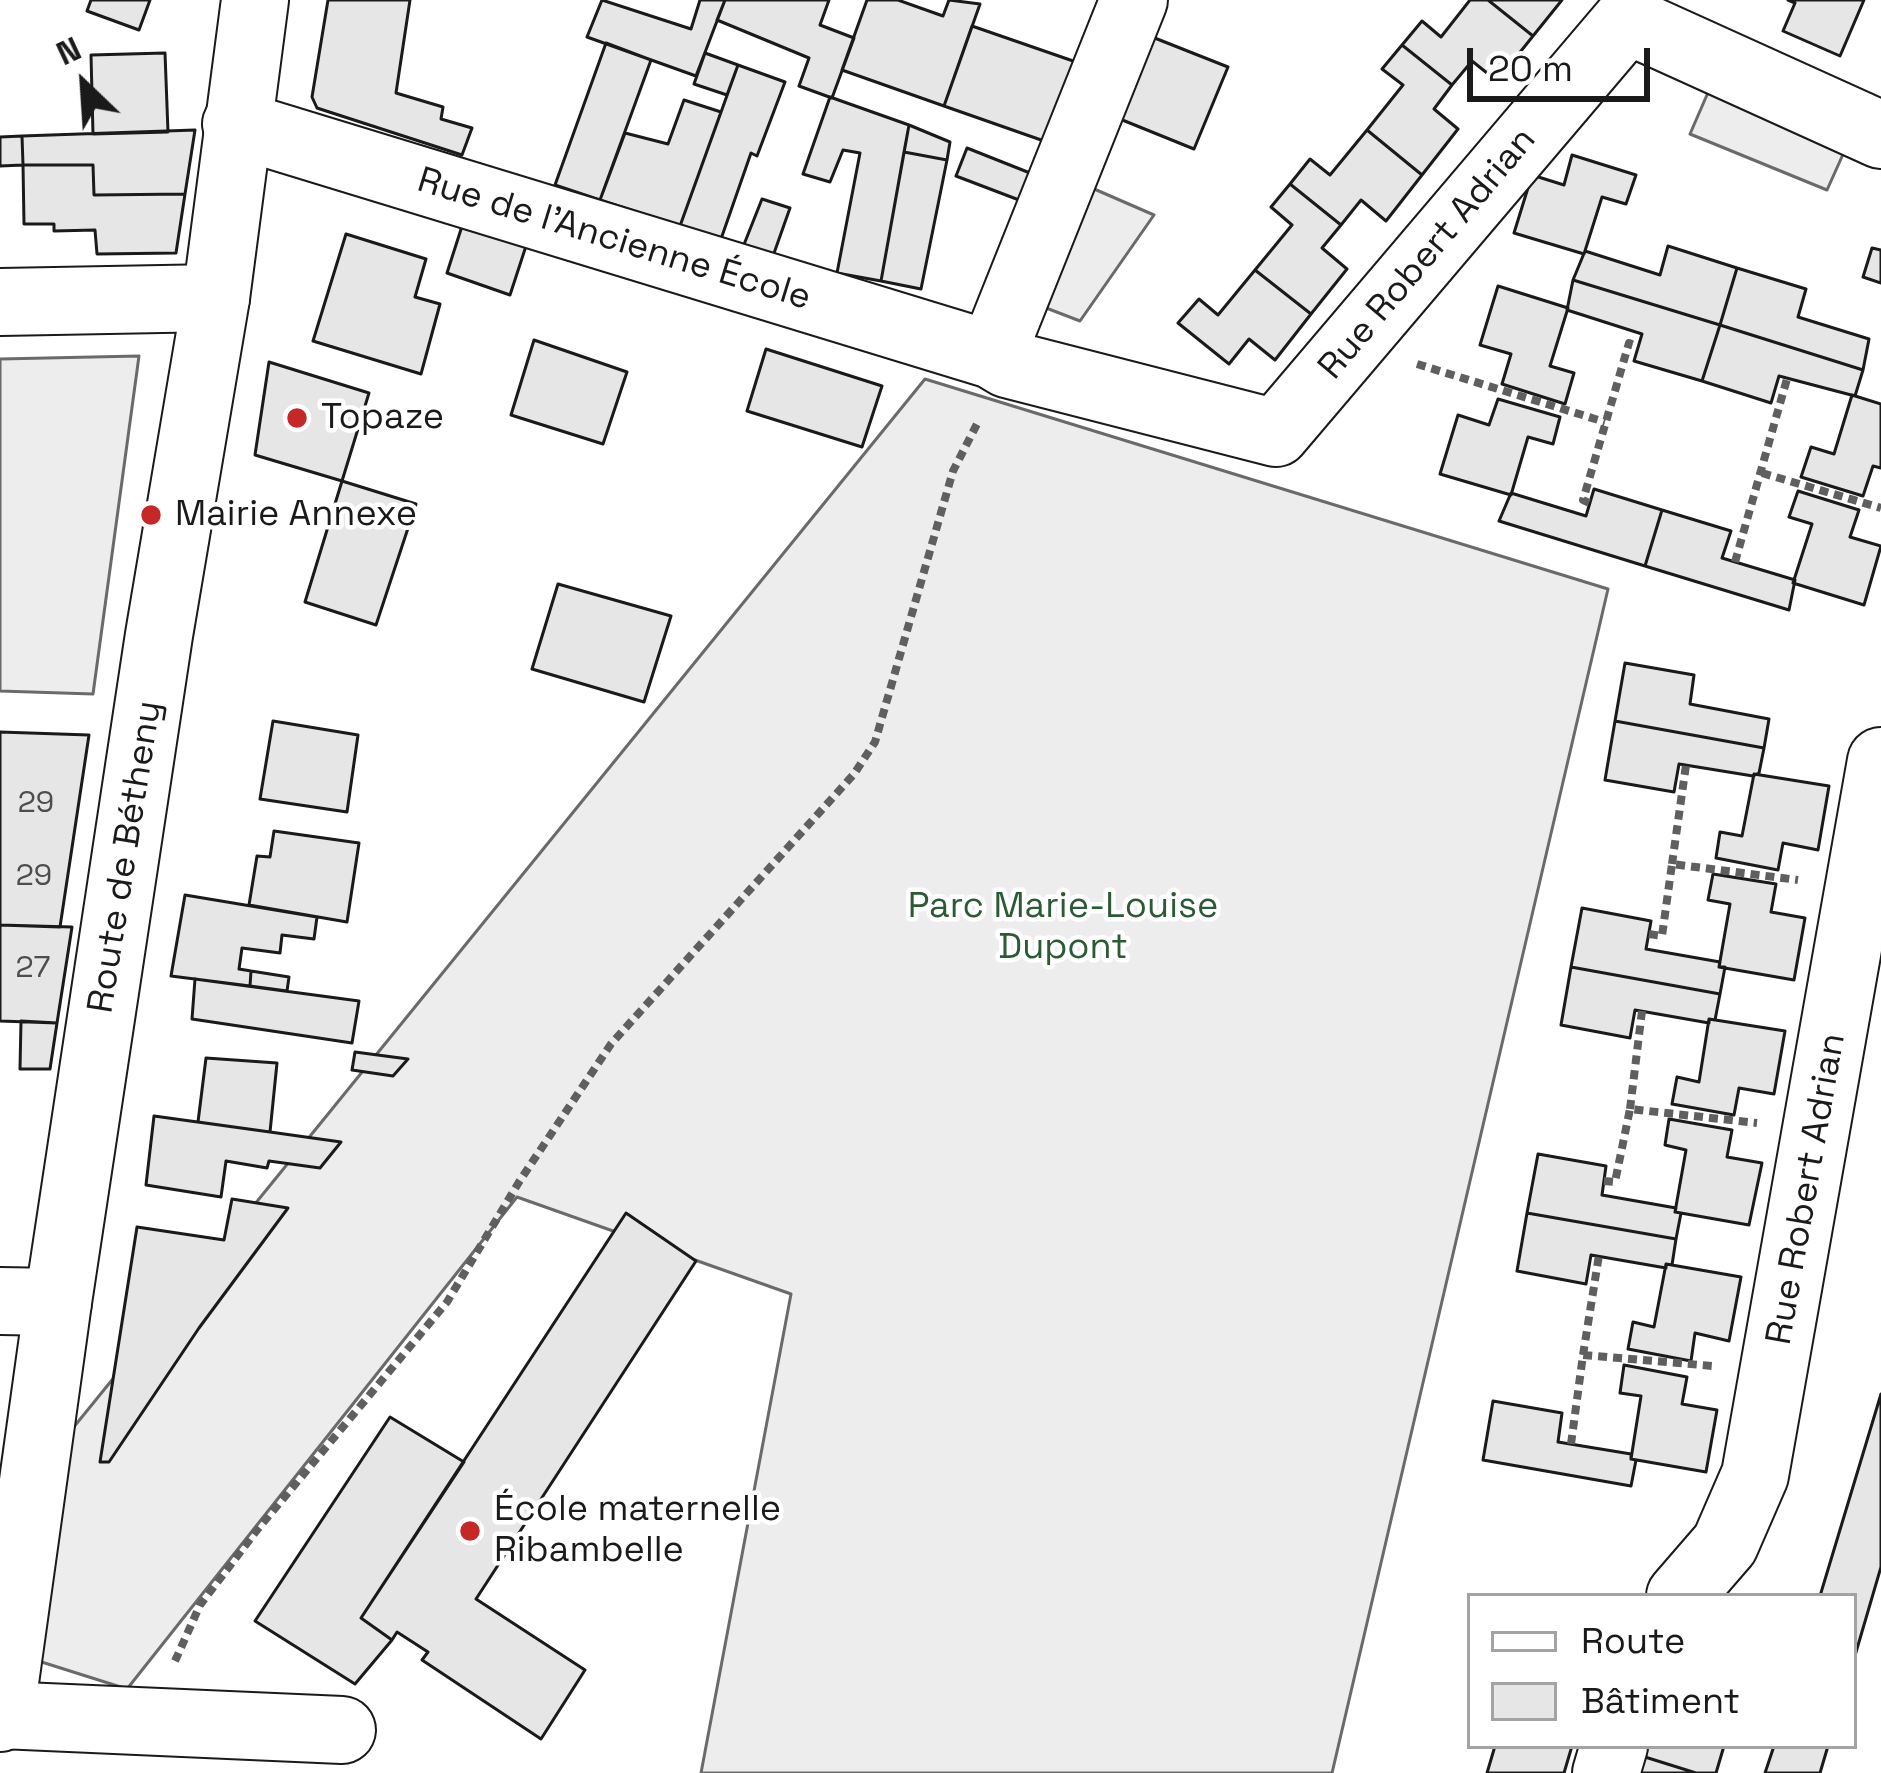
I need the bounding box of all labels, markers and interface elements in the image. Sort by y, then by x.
north arrow [24,24,144,144]
scale bar [1473,24,1656,98]
text: N [50,28,88,75]
text: 20 m [1488,46,1573,92]
street label: Rue Robert Adrian [1310,119,1546,389]
street label: Rue de l'Ancienne École [412,160,816,320]
place label: Topaze [321,396,444,440]
marker: Topaze [284,405,310,431]
place label: Mairie Annexe [175,493,417,537]
marker: Mairie Annexe [138,502,164,528]
street label: Route de Bétheny [80,698,172,1016]
house number: 29 [18,786,54,822]
house number: 29 [16,859,52,895]
park label: Parc Marie-Louise Dupont [908,885,1218,970]
house number: 27 [16,951,50,987]
street label: Rue Robert Adrian [1758,1030,1856,1348]
place label: École maternelle Ribambelle [494,1488,781,1573]
marker: École maternelle Ribambelle [457,1518,483,1544]
legend [1467,1593,1857,1749]
text: Route [1581,1618,1685,1664]
text: Bâtiment [1581,1678,1740,1724]

